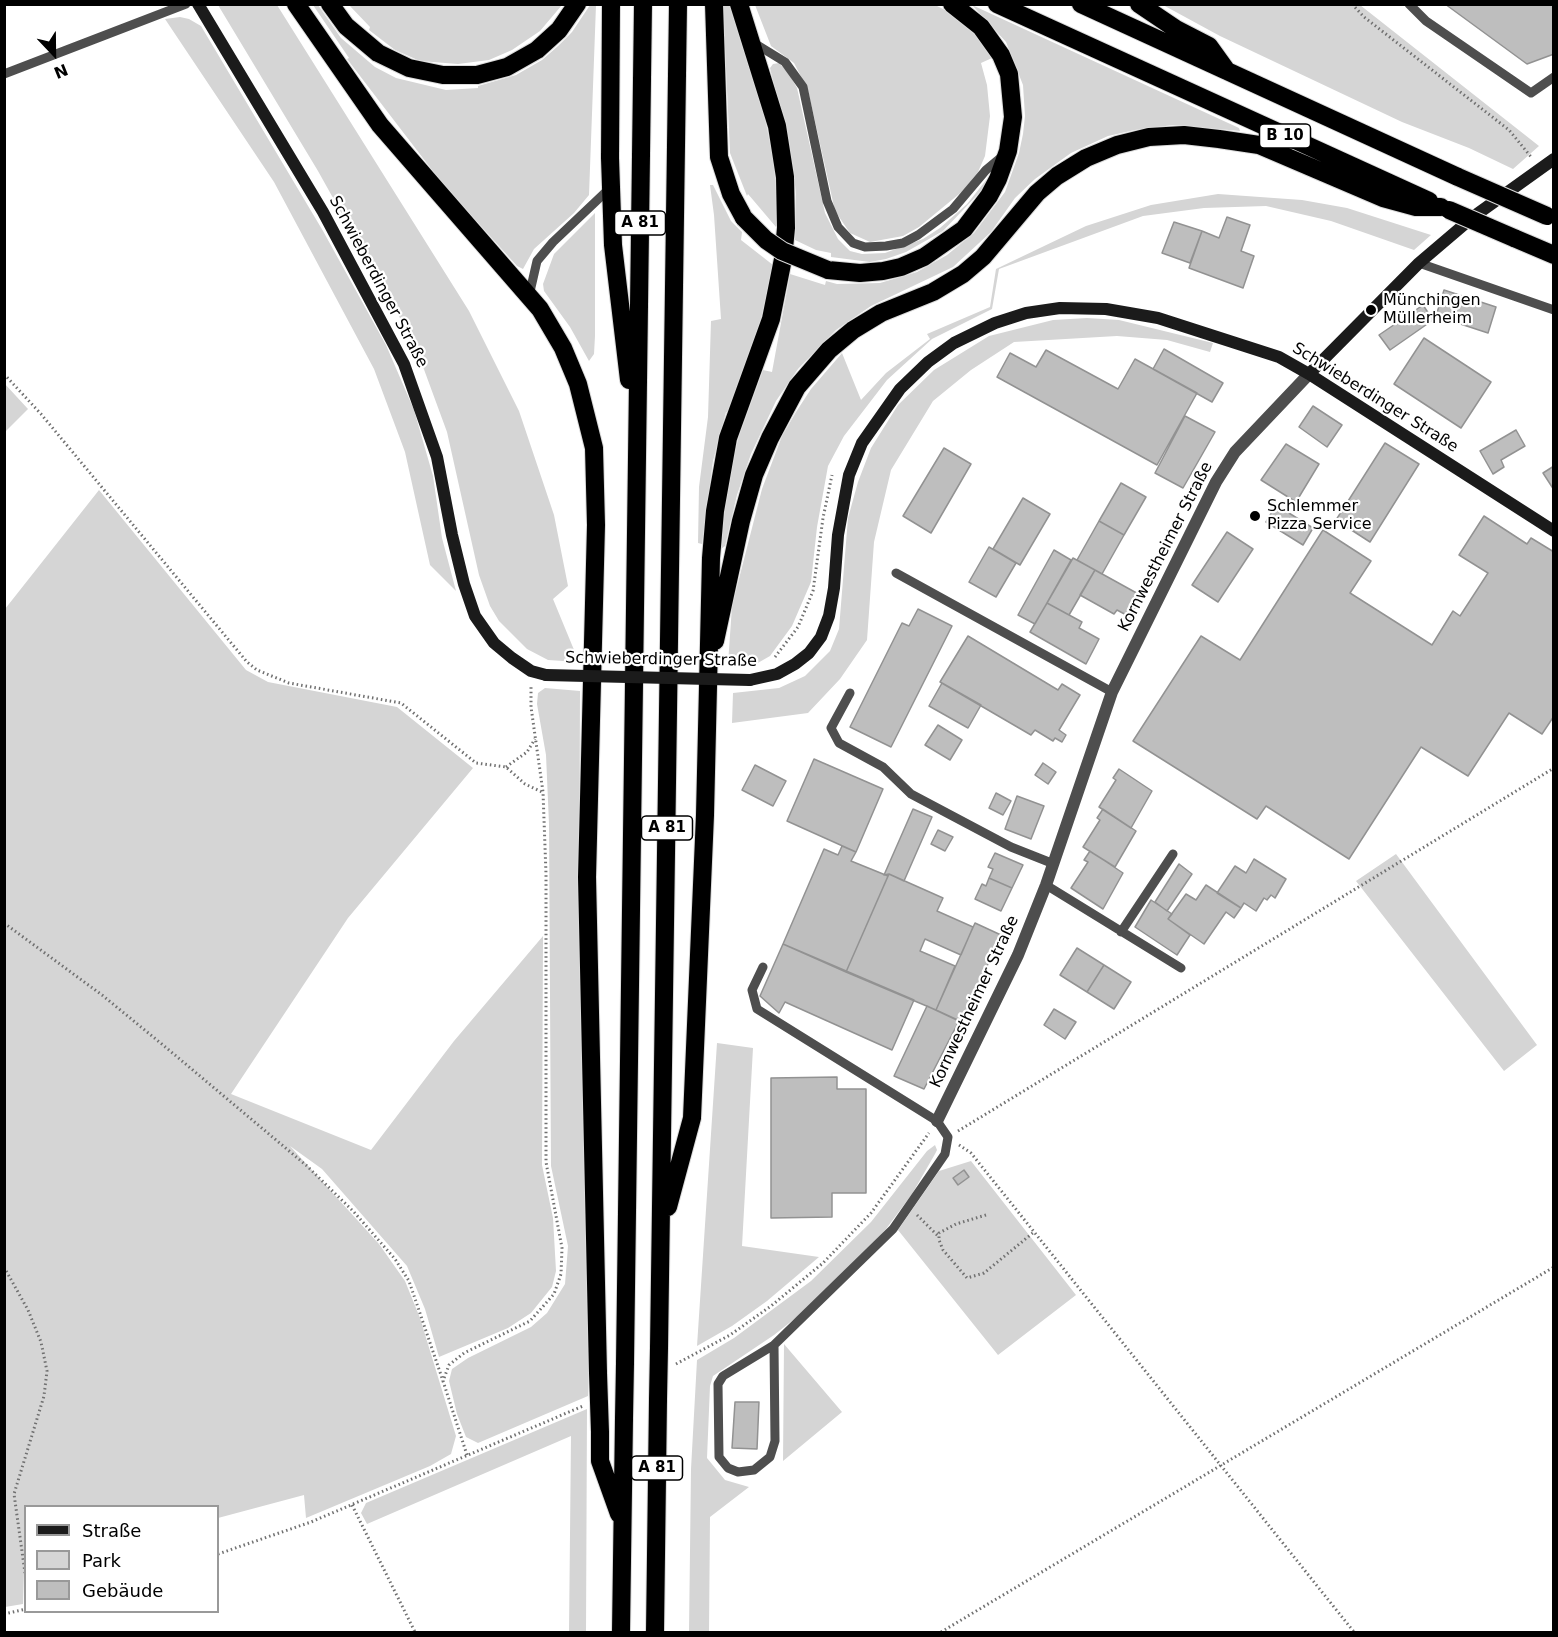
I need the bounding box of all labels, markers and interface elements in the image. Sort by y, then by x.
north arrow [24,24,84,84]
text: N [51,60,71,82]
road number: B 10 [1260,124,1310,148]
street label: Schwieberdinger Straße [324,193,432,371]
road number: A 81 [614,211,666,235]
place label: Münchingen Müllerheim [1383,291,1481,329]
marker: Münchingen Müllerheim [1364,303,1378,317]
street label: Schwieberdinger Straße [1289,339,1461,457]
street label: Kornwestheimer Straße [1115,459,1217,635]
place label: Schlemmer Pizza Service [1267,497,1372,535]
marker: Schlemmer Pizza Service [1248,509,1262,523]
street label: Schwieberdinger Straße [565,649,757,671]
road number: A 81 [642,816,692,840]
street label: Kornwestheimer Straße [927,913,1023,1091]
road number: A 81 [632,1456,682,1480]
legend [24,1505,219,1613]
text: Straße [82,1520,141,1541]
text: Park [82,1550,121,1571]
text: Gebäude [82,1580,163,1601]

